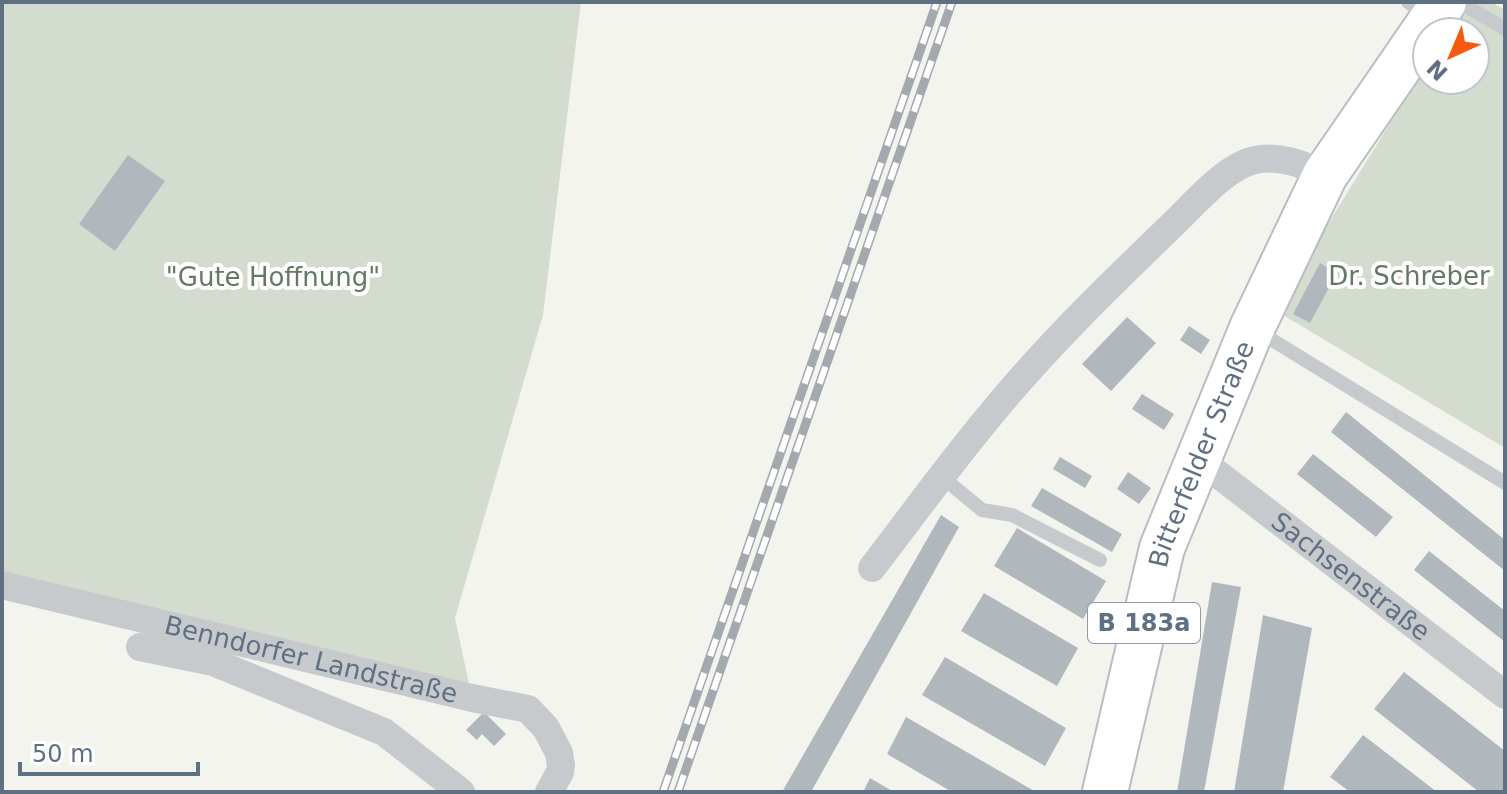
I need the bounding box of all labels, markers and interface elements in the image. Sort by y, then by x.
north arrow [1411,16,1491,96]
text: N [1422,55,1453,85]
park label: Dr. Schreber [1328,261,1490,291]
park label: "Gute Hoffnung" [166,262,380,292]
street label: Bitterfelder Straße [1143,337,1260,570]
street label: Sachsenstraße [1266,506,1436,647]
road number: B 183a [1088,603,1200,643]
street label: Benndorfer Landstraße [162,610,461,709]
scale bar [20,726,198,776]
text: 50 m [32,740,94,768]

